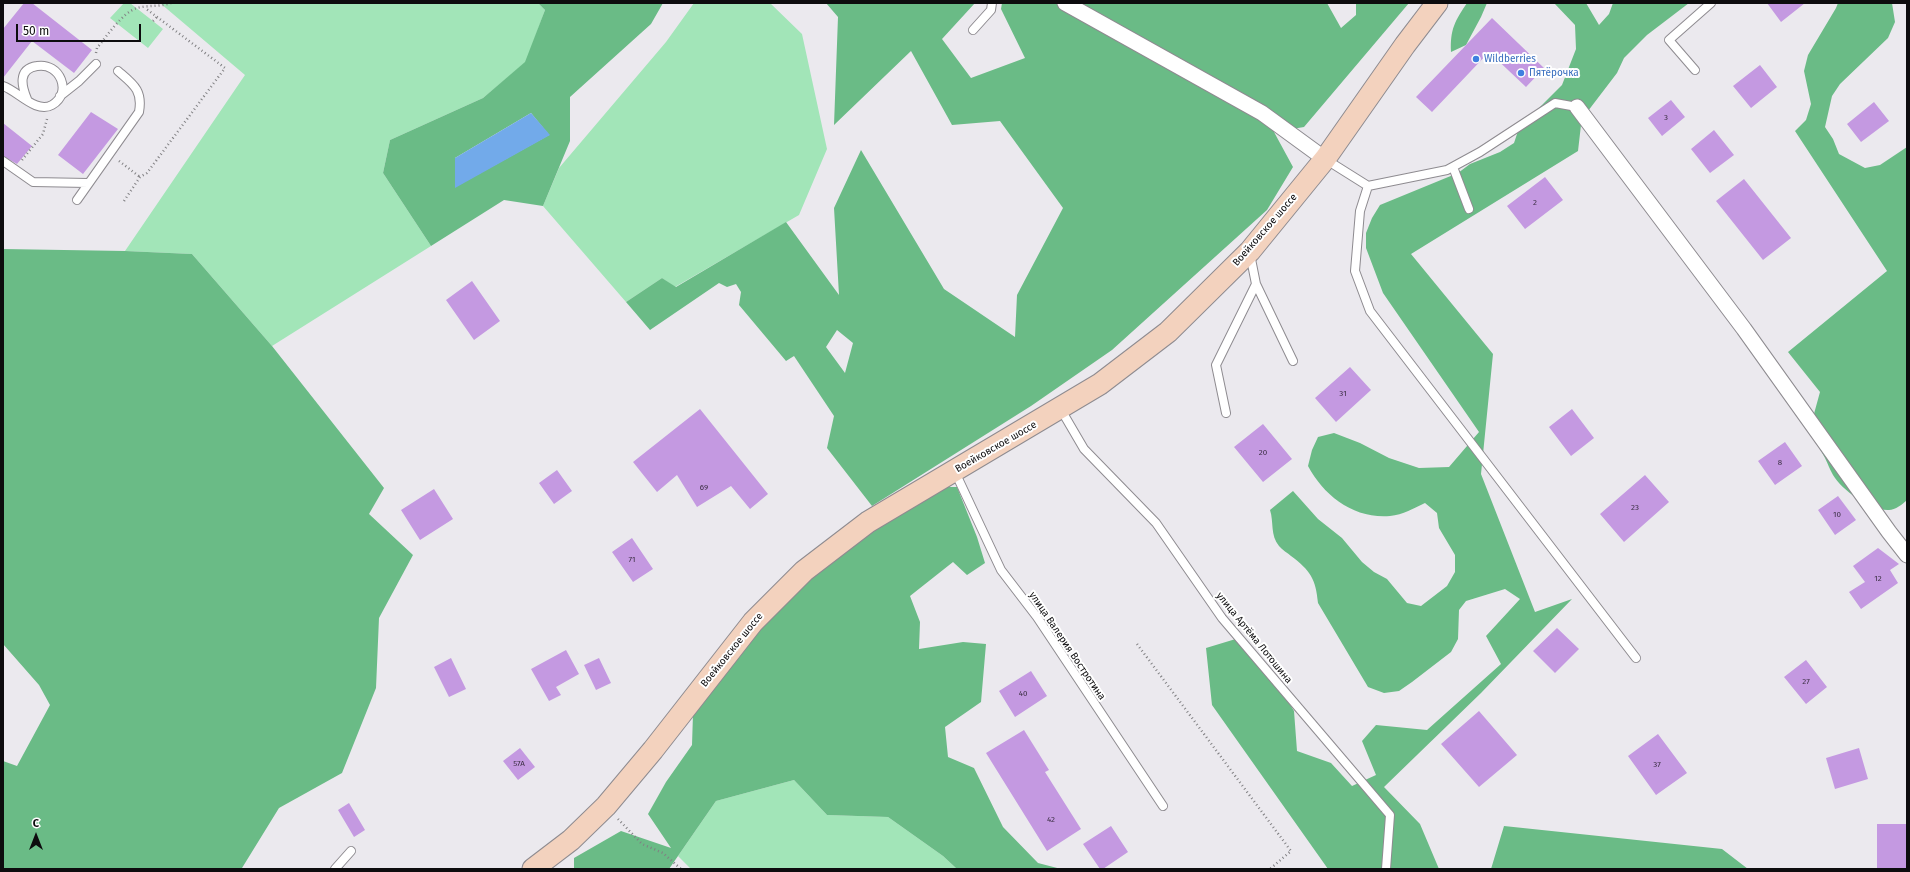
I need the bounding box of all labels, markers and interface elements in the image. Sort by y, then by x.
scale bar [18,16,143,42]
text: 50 m [23,24,49,38]
place label: Wildberries [1484,53,1536,65]
marker: Wildberries [1471,54,1481,64]
place label: Пятёрочка [1529,67,1579,79]
marker: Пятёрочка [1516,68,1526,78]
house number: 3 [1664,113,1668,123]
street label: Воейковское шоссе [1230,191,1300,269]
house number: 2 [1533,198,1537,208]
house number: 31 [1339,389,1347,399]
street label: Воейковское шоссе [953,419,1039,475]
house number: 20 [1259,448,1267,458]
house number: 8 [1778,458,1782,468]
house number: 69 [700,483,708,493]
house number: 23 [1631,503,1639,513]
house number: 10 [1833,510,1841,520]
house number: 71 [629,555,635,565]
house number: 12 [1874,574,1882,584]
street label: улица Валерия Востротина [1026,590,1108,702]
street label: улица Артёма Лотошина [1213,590,1295,686]
street label: Воейковское шоссе [698,610,766,690]
house number: 27 [1802,677,1810,687]
house number: 40 [1019,689,1027,699]
house number: 57А [513,759,525,769]
house number: 37 [1653,760,1661,770]
house number: 42 [1047,815,1055,825]
north arrow [16,816,56,856]
text: С [33,817,39,830]

